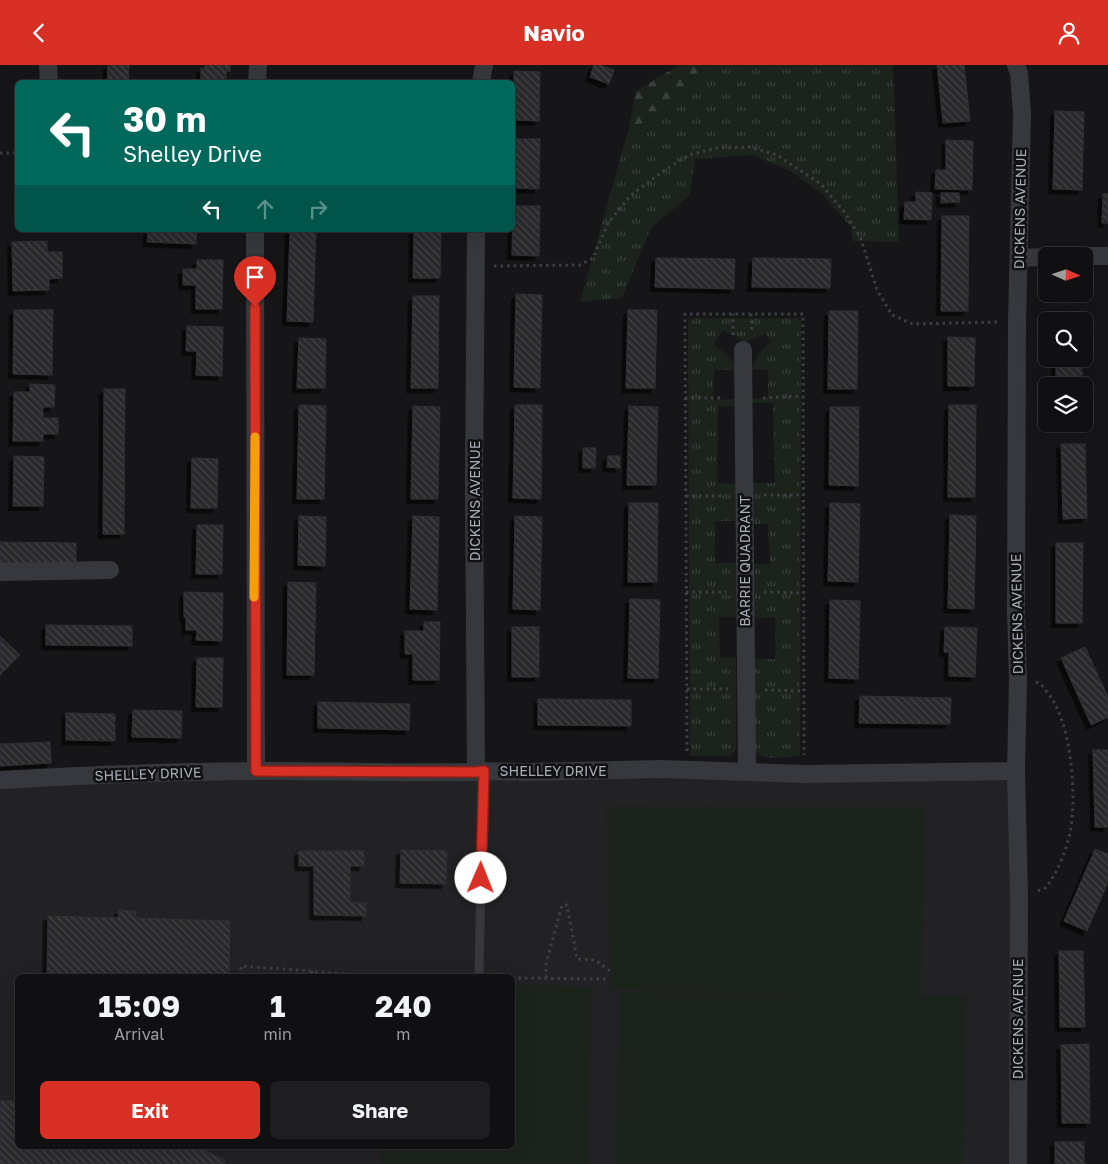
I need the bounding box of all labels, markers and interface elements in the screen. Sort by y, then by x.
icon: back [25,19,53,47]
text: Navio [523,19,585,46]
icon: person [1055,19,1083,47]
text: 30 m [123,98,206,140]
icon: left [40,100,105,165]
text: Shelley Drive [123,140,262,167]
street label: DICKENS AVENUE [1010,149,1029,269]
icon: left [198,195,226,223]
icon: ahead [251,195,279,223]
icon: right [304,195,332,223]
north arrow [1038,247,1092,303]
map controls [1038,247,1093,432]
pin [234,256,276,307]
icon: arrive [241,263,269,291]
button: search [1038,312,1093,367]
button: layers [1038,377,1093,432]
street label: DICKENS AVENUE [466,441,483,561]
street label: BARRIE QUADRANT [736,495,753,627]
street label: DICKENS AVENUE [1007,554,1026,674]
street label: SHELLEY DRIVE [500,762,606,779]
street label: SHELLEY DRIVE [94,763,202,784]
position arrow [454,851,506,903]
street label: DICKENS AVENUE [1009,959,1026,1079]
text: 15:09 [98,988,180,1024]
text: 1 [270,988,285,1024]
text: 240 [375,988,432,1024]
text: Arrival [114,1024,164,1044]
text: min [264,1024,292,1044]
text: m [396,1024,410,1044]
button: Exit [40,1081,260,1139]
button: Share [270,1081,490,1139]

